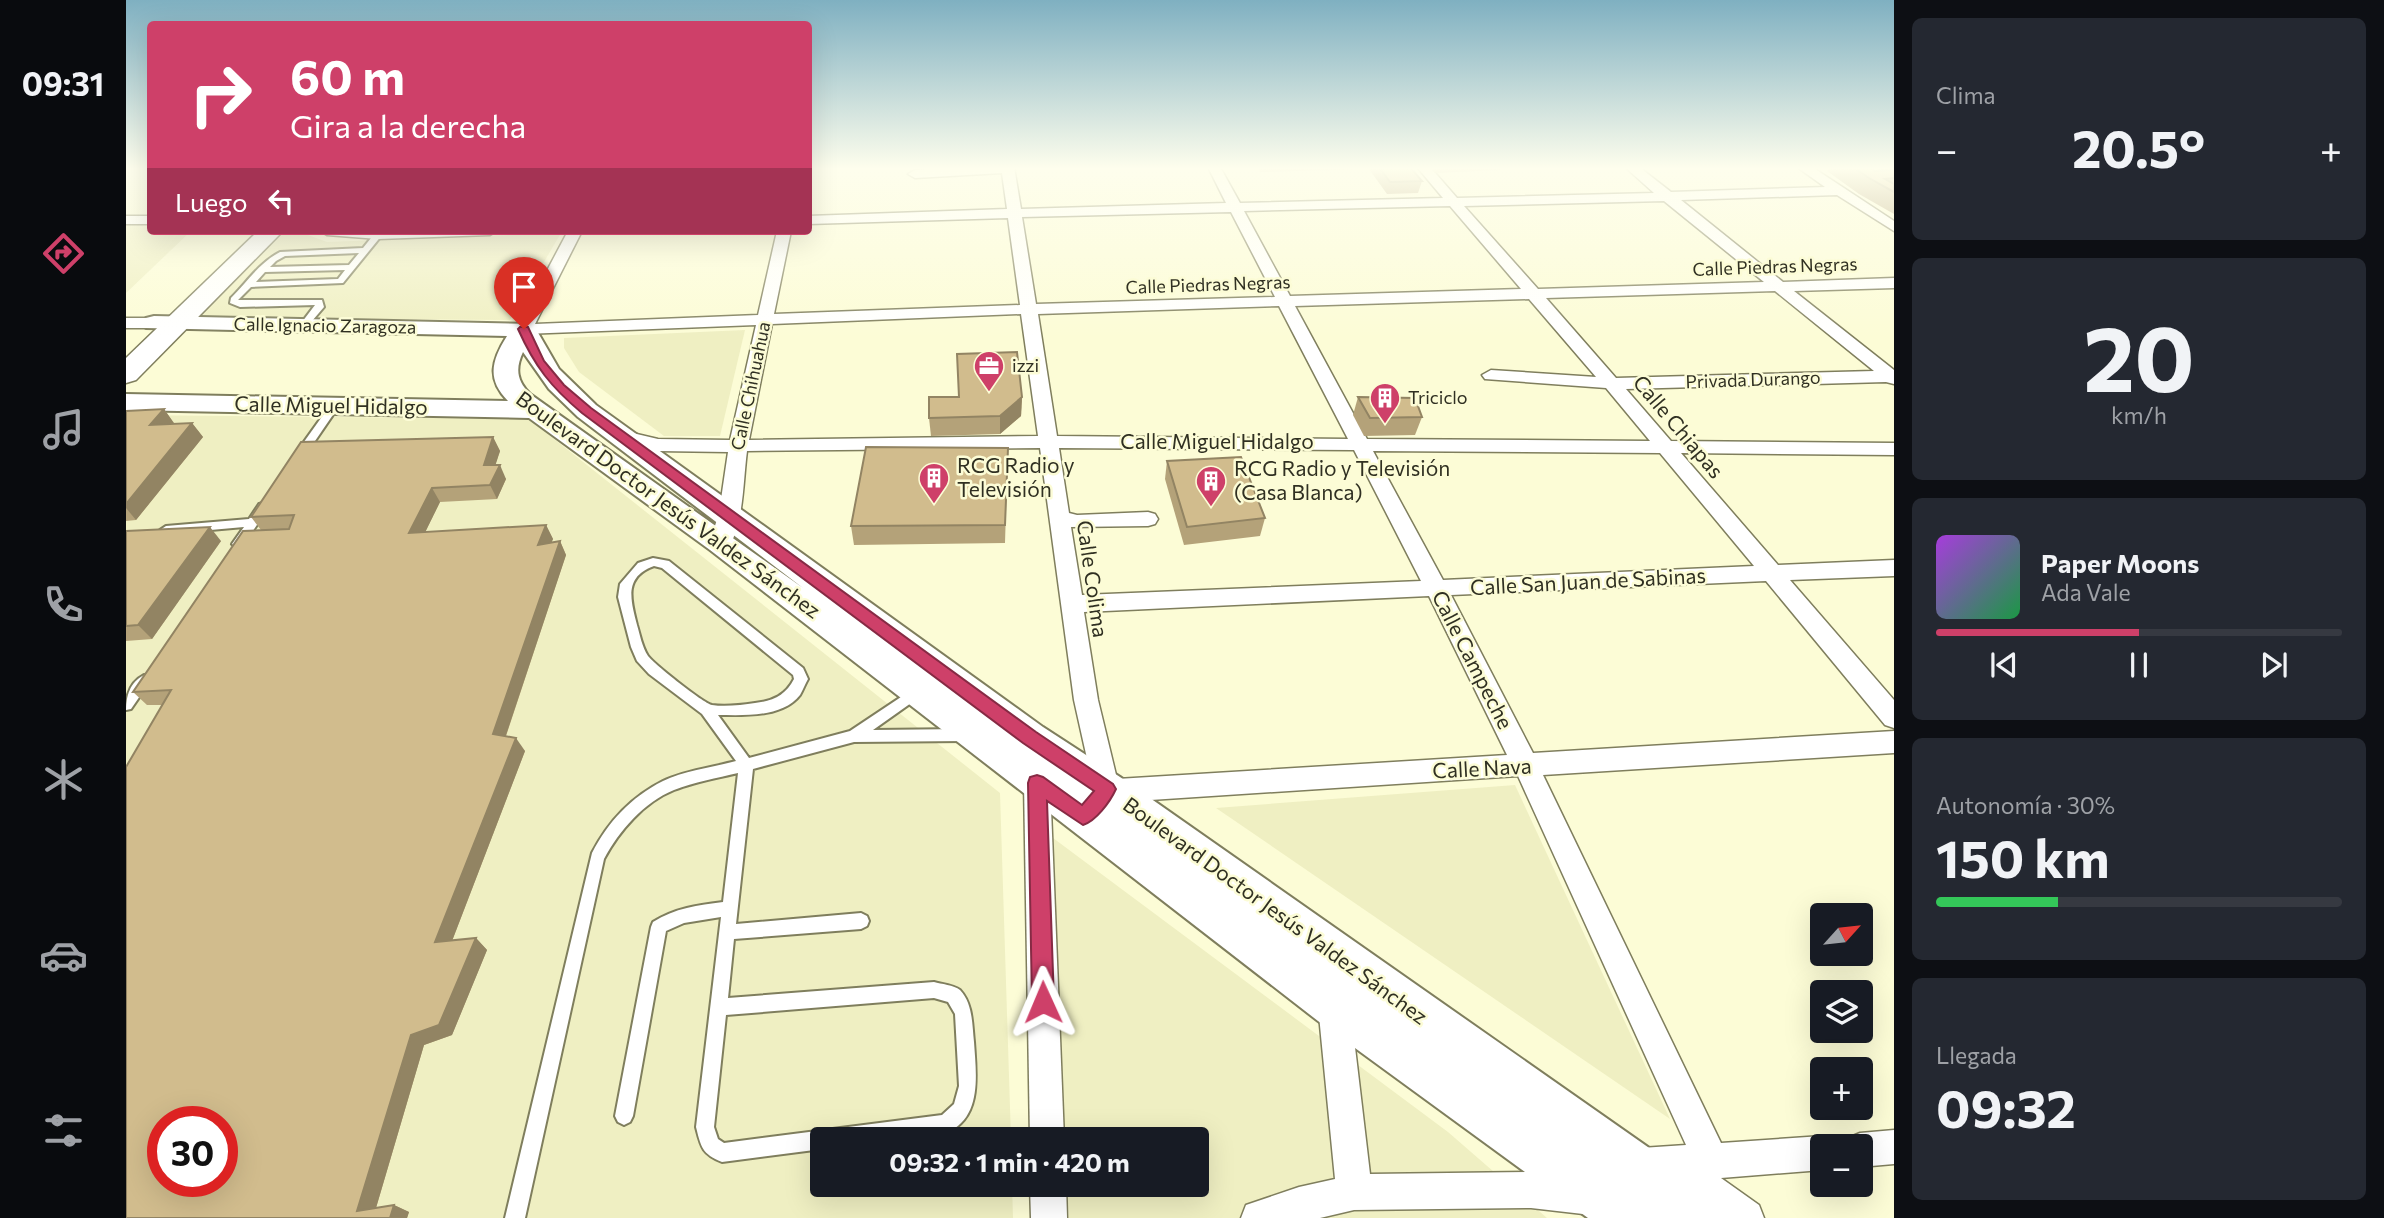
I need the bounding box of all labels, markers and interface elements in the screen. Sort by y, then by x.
text: 60 m [290,45,405,105]
icon: right [175,49,266,140]
text: 09:31 [22,63,104,103]
text: Clima [1936,81,1996,109]
text: Gira a la derecha [290,105,526,145]
text: 20.5° [2072,115,2205,179]
text: − [1936,125,1958,172]
text: + [2320,125,2342,172]
icon: left [262,182,300,220]
text: Luego [175,186,248,217]
icon: directions [39,229,88,278]
street label: Calle Piedras Negras [1692,252,1858,280]
pin [494,257,554,329]
icon: arrive [505,268,543,306]
street label: Calle Piedras Negras [1125,270,1291,298]
text: 20 [2083,299,2195,411]
street label: Calle Ignacio Zaragoza [234,312,417,338]
street label: Calle Chihuahua [726,320,774,452]
office icon: izzi [972,349,1006,393]
place label: izzi [1012,354,1039,376]
street label: Privada Durango [1685,366,1821,392]
street label: Calle Chiapas [1629,369,1730,483]
building icon: Triciclo [1368,381,1402,425]
street label: Boulevard Doctor Jesús Valdez Sánchez [512,385,826,623]
place label: Triciclo [1408,386,1468,408]
street label: Calle Miguel Hidalgo [234,390,428,419]
text: km/h [2111,401,2167,429]
icon: music [39,405,88,454]
street label: Calle Miguel Hidalgo [1120,428,1314,453]
place label: RCG Radio y Televisión [957,452,1075,501]
place label: RCG Radio y Televisión (Casa Blanca) [1234,455,1450,504]
building icon: RCG Radio y Televisión [917,461,951,505]
building icon: RCG Radio y Televisión (Casa Blanca) [1194,464,1228,508]
street label: Calle Colima [1073,519,1114,639]
text: Paper Moons [2041,547,2199,578]
street label: Calle San Juan de Sabinas [1469,562,1707,599]
text: Ada Vale [2041,578,2131,606]
icon: phone [39,580,88,629]
street label: Calle Campeche [1428,586,1519,733]
icon: previous [1985,646,2023,684]
icon: pause [2120,646,2158,684]
icon: next [2255,646,2293,684]
street label: Calle Nava [1432,752,1532,783]
icon: climate [39,755,88,804]
street label: Boulevard Doctor Jesús Valdez Sánchez [1119,791,1433,1029]
text: Autonomía · 30% [1936,791,2115,819]
text: 150 km [1936,825,2110,889]
north arrow [1810,903,1872,966]
map controls [1810,903,1873,1197]
icon: car [39,931,88,980]
position arrow [1006,965,1080,1039]
button: layers [1810,980,1873,1043]
text: Llegada [1936,1041,2017,1069]
button: + [1810,1057,1873,1120]
text: 09:32 [1936,1075,2076,1139]
icon: filters [39,1106,88,1155]
speed limit sign: 30 [147,1106,238,1197]
button: − [1810,1134,1873,1197]
text: 09:32 · 1 min · 420 m [889,1146,1130,1177]

